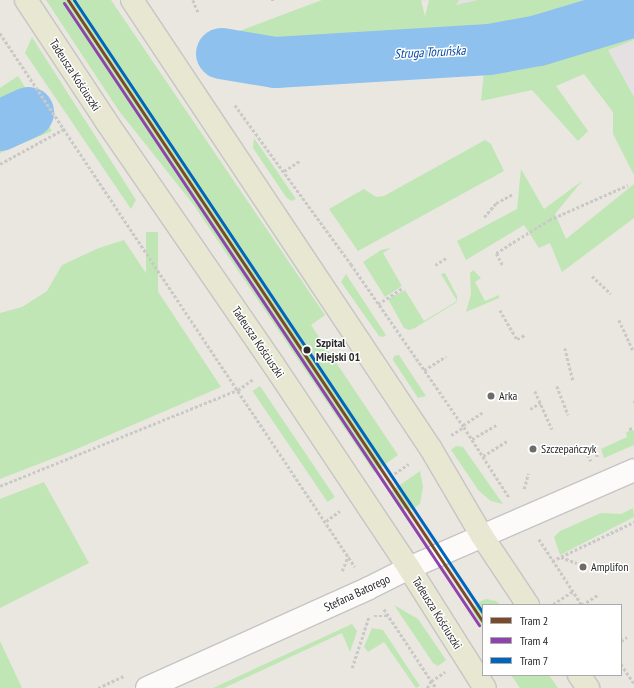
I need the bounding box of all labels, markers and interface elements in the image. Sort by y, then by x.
street label: Tadeusza Kościuszki [46,36,104,114]
water label: Struga Toruńska [394,43,466,63]
street label: Tadeusza Kościuszki [229,304,287,380]
place label: Szpital Miejski 01 [316,336,360,364]
marker: Szpital Miejski 01 [301,344,313,356]
place label: Arka [499,389,517,403]
marker: Arka [486,391,496,401]
place label: Szczepańczyk [541,442,596,456]
marker: Szczepańczyk [528,444,538,454]
place label: Amplifon [591,560,629,574]
marker: Amplifon [578,562,588,572]
street label: Stefana Batorego [322,571,392,615]
street label: Tadeusza Kościuszki [409,574,465,652]
legend [482,604,622,676]
text: Tram 2 [520,613,548,628]
text: Tram 4 [520,633,548,648]
text: Tram 7 [520,653,548,668]

